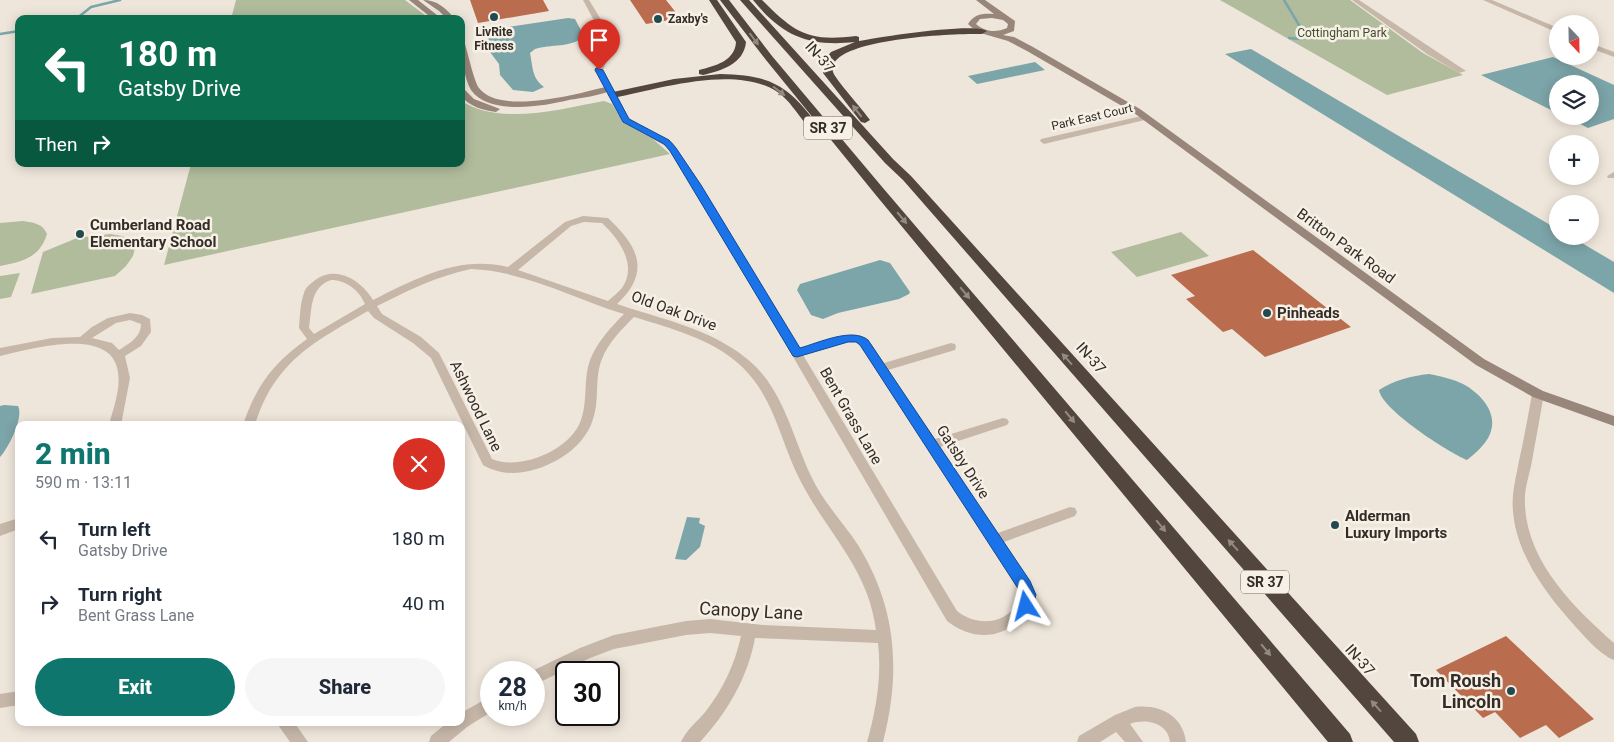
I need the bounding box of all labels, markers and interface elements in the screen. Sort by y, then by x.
marker: LivRite Fitness [488,11,500,23]
place label: Zaxby's [668,12,708,26]
marker: Zaxby's [652,13,664,25]
north arrow [1549,15,1599,65]
map controls [1549,15,1599,245]
pin [578,19,620,70]
place label: LivRite Fitness [474,25,514,53]
icon: arrive [585,26,613,54]
park label: Cottingham Park [1297,26,1388,40]
one-way arrow [749,32,759,46]
text: 180 m [118,34,217,75]
icon: left [35,35,100,100]
street label: IN-37 [801,38,839,76]
button: layers [1549,75,1599,125]
text: Gatsby Drive [118,76,241,101]
one-way arrow [772,86,786,96]
street label: Park East Court [1050,101,1134,133]
one-way arrow [852,104,863,117]
road number: SR 37 [804,116,852,140]
icon: right [87,130,115,158]
text: Then [35,133,77,156]
button: + [1549,135,1599,185]
button: − [1549,195,1599,245]
street label: Britton Park Road [1294,204,1398,288]
one-way arrow [896,212,907,224]
place label: Cumberland Road Elementary School [90,216,216,251]
marker: Cumberland Road Elementary School [74,228,86,240]
one-way arrow [959,286,970,299]
street label: Old Oak Drive [629,287,719,335]
place label: Pinheads [1277,304,1340,322]
marker: Pinheads [1261,307,1273,319]
street label: IN-37 [1072,339,1110,377]
one-way arrow [1061,354,1073,366]
street label: Ashwood Lane [446,358,506,454]
street label: Bent Grass Lane [816,364,886,468]
one-way arrow [1064,410,1075,423]
street label: Gatsby Drive [933,422,993,502]
text: 2 min [35,436,111,471]
button: close [393,438,445,490]
text: 590 m · 13:11 [35,473,132,492]
place label: Alderman Luxury Imports [1345,507,1447,542]
text: Turn left [78,518,151,541]
one-way arrow [1156,519,1167,532]
marker: Alderman Luxury Imports [1329,519,1341,531]
icon: left [35,525,63,553]
text: 180 m [392,527,445,550]
one-way arrow [1227,539,1238,552]
text: Gatsby Drive [78,541,167,560]
road number: SR 37 [1241,570,1289,594]
position arrow [999,579,1051,631]
text: Turn right [78,583,162,606]
icon: right [35,590,63,618]
text: 40 m [402,592,445,615]
street label: Canopy Lane [699,597,803,624]
text: Bent Grass Lane [78,606,194,625]
street label: IN-37 [1341,641,1379,679]
one-way arrow [1260,644,1271,657]
button: Exit [35,658,235,716]
button: Share [245,658,445,716]
speed limit sign: 30 [555,661,620,726]
place label: Tom Roush Lincoln [1410,670,1501,712]
text: 28 [498,673,527,702]
marker: Tom Roush Lincoln [1505,685,1517,697]
text: km/h [498,699,527,713]
one-way arrow [1370,700,1382,712]

